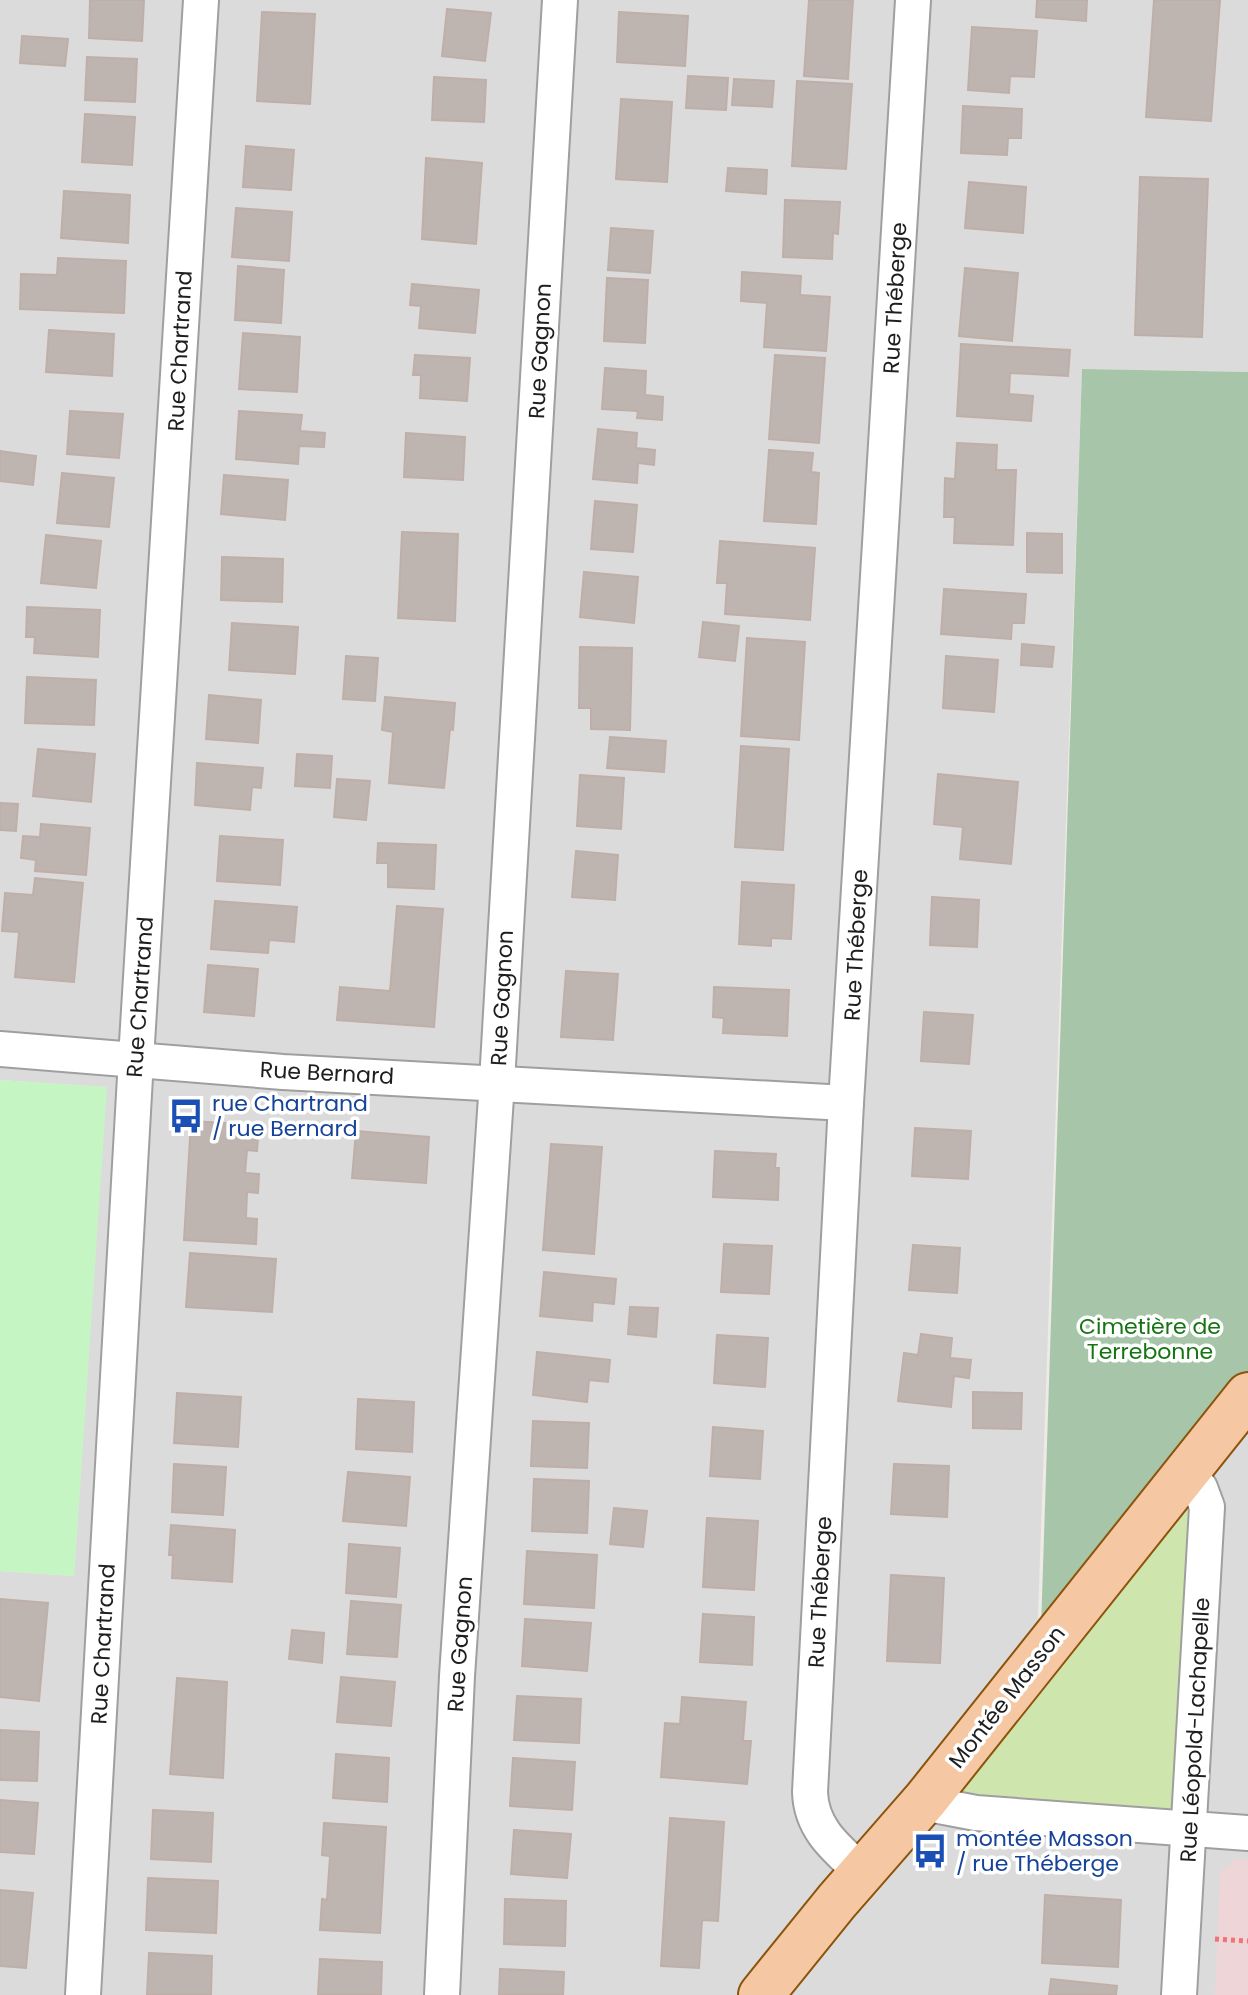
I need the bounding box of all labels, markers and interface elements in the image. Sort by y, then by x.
street label: Rue Théberge [876,221,914,375]
street label: Rue Chartrand [160,270,200,432]
street label: Rue Gagnon [521,282,559,420]
street label: Rue Théberge [837,868,875,1022]
street label: Rue Chartrand [119,916,161,1078]
street label: Rue Gagnon [483,929,521,1067]
street label: Rue Bernard [259,1054,395,1092]
place label: rue Chartrand / rue Bernard [212,1088,368,1144]
bus stop icon: rue Chartrand / rue Bernard [167,1097,205,1135]
park label: Cimetière de Terrebonne [1079,1311,1221,1367]
street label: Rue Théberge [801,1515,839,1669]
street label: Rue Chartrand [83,1563,123,1725]
street label: Rue Gagnon [440,1575,480,1713]
street label: Rue Léopold-Lachapelle [1173,1597,1217,1863]
street label: Montée Masson [941,1619,1073,1775]
place label: montée Masson / rue Théberge [956,1823,1133,1879]
bus stop icon: montée Masson / rue Théberge [911,1832,949,1870]

